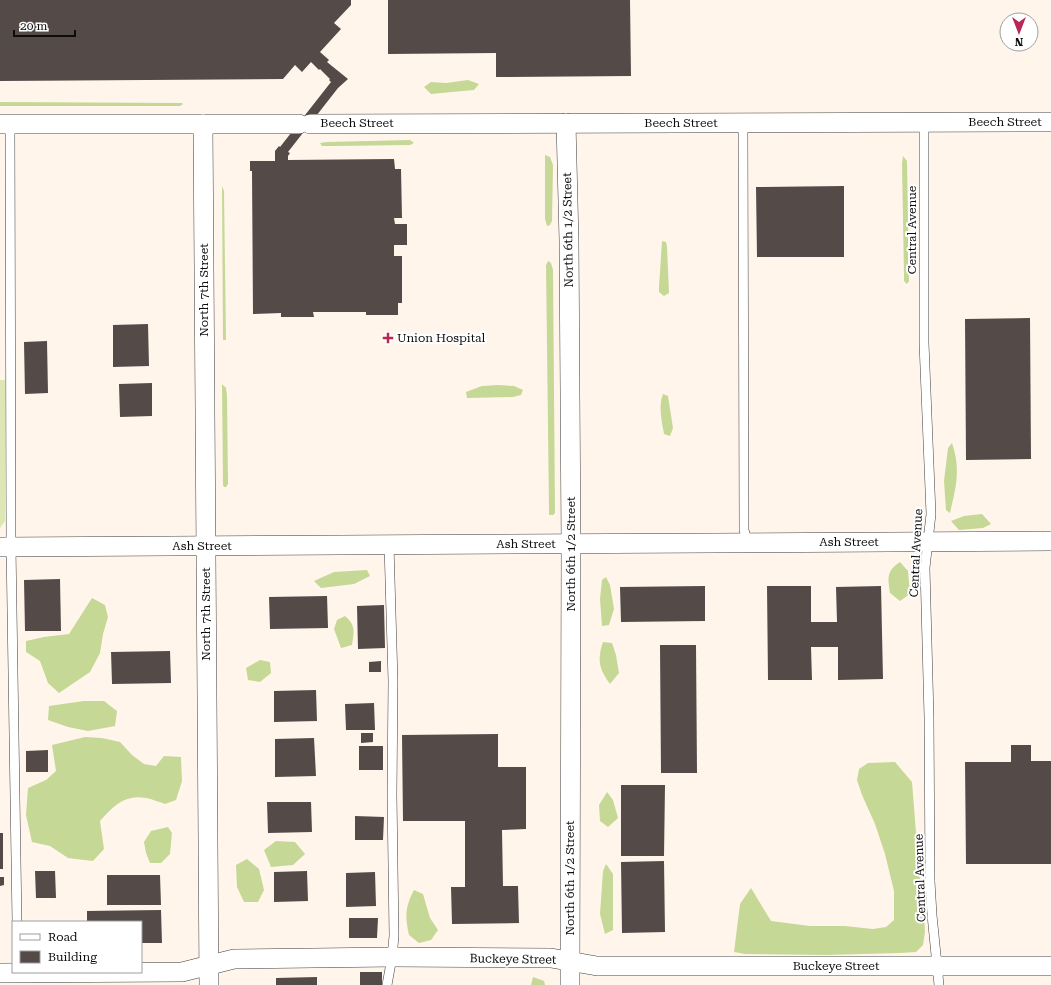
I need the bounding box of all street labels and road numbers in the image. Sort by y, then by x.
street label: Beech Street [968,115,1042,129]
street label: Beech Street [320,116,394,130]
street label: Beech Street [644,116,718,130]
street label: North 6th 1/2 Street [560,172,576,288]
street label: Central Avenue [905,185,919,274]
street label: North 7th Street [197,243,211,337]
street label: North 6th 1/2 Street [564,496,578,612]
street label: Central Avenue [907,508,925,598]
street label: Ash Street [819,535,879,549]
street label: Ash Street [496,537,556,551]
street label: Ash Street [172,539,232,553]
street label: North 7th Street [199,567,213,661]
street label: North 6th 1/2 Street [563,820,577,936]
street label: Central Avenue [911,833,929,922]
street label: Buckeye Street [470,951,557,967]
street label: Buckeye Street [793,959,880,973]

